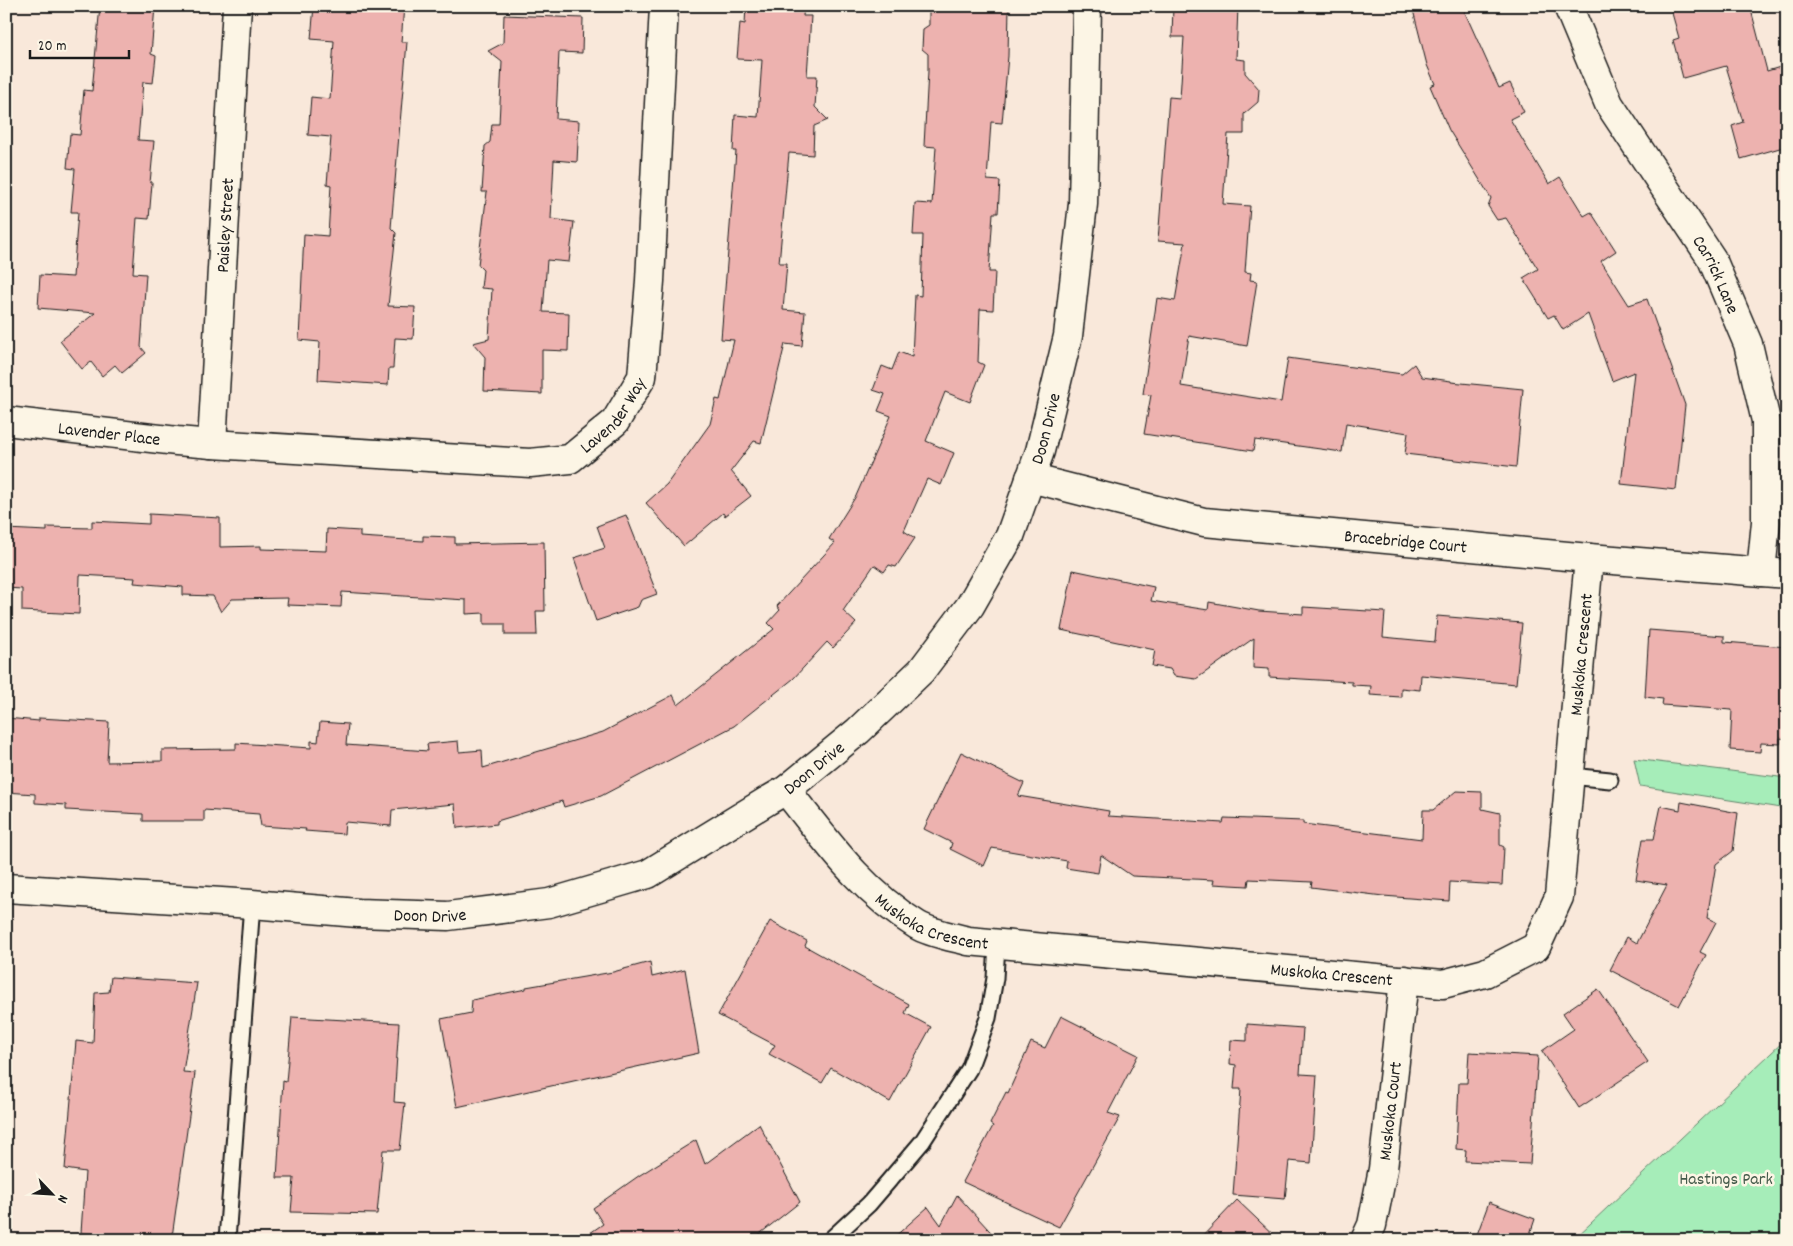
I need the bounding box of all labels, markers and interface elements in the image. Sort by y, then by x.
scale bar [30,28,129,60]
text: 20 m [38,36,66,58]
street label: Paisley Street [212,177,242,274]
street label: Carrick Lane [1685,231,1744,318]
street label: Lavender Way [576,373,654,461]
street label: Doon Drive [1026,391,1069,468]
street label: Lavender Place [56,417,162,454]
street label: Bracebridge Court [1343,525,1468,562]
street label: Muskoka Crescent [1565,592,1601,717]
street label: Doon Drive [779,737,851,802]
street label: Muskoka Crescent [868,889,990,958]
street label: Doon Drive [393,904,468,931]
street label: Muskoka Crescent [1269,958,1394,994]
street label: Muskoka Court [1374,1060,1410,1162]
north arrow [28,1168,78,1218]
park label: Hastings Park [1679,1168,1773,1193]
text: N [51,1191,72,1206]

